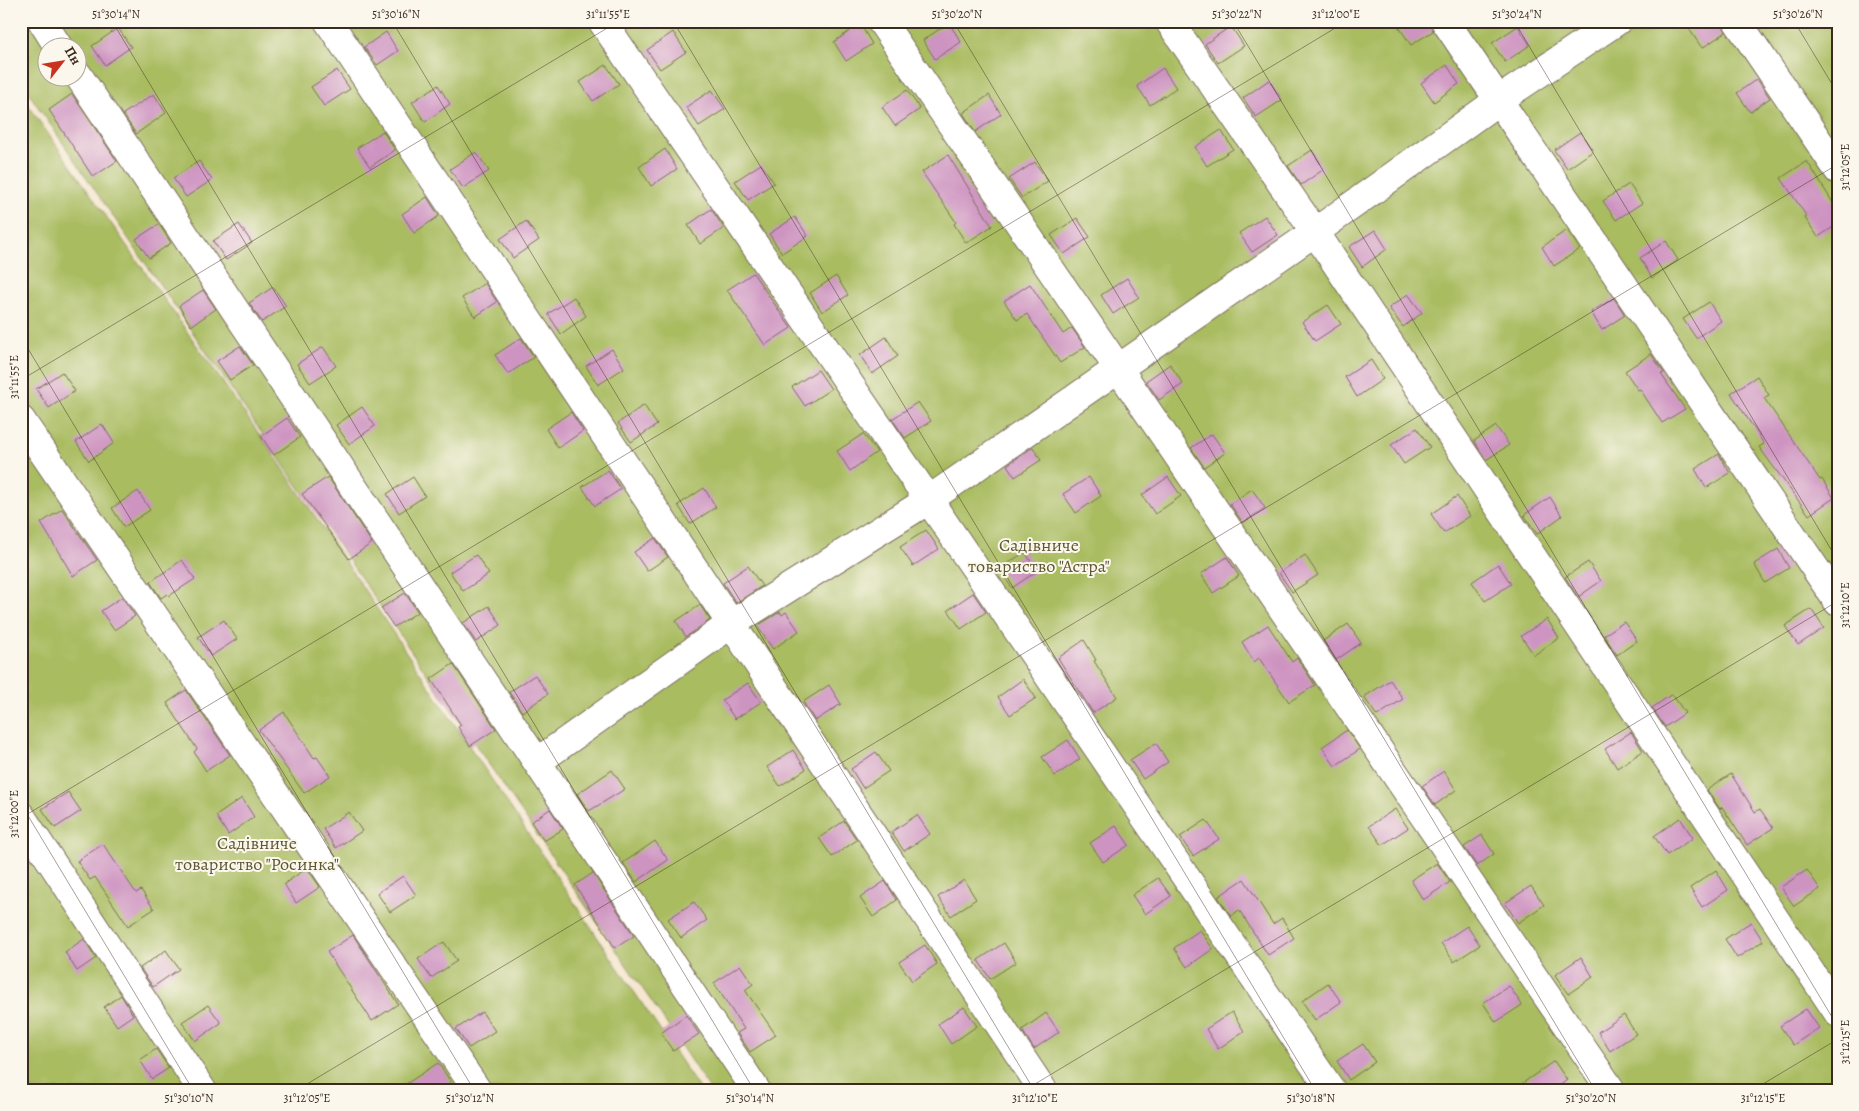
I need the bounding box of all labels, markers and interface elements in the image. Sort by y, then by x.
text: 51°30'14"N [92,6,140,22]
text: 51°30'16"N [372,6,420,22]
text: 31°11'55"E [586,6,630,22]
text: 51°30'20"N [932,6,983,22]
text: 51°30'22"N [1212,6,1262,22]
text: 31°12'00"E [1312,6,1360,22]
text: 51°30'24"N [1492,6,1542,22]
text: 51°30'26"N [1773,6,1823,22]
north arrow [38,38,88,88]
text: Пн [60,43,86,68]
text: 31°12'05"E [1837,144,1853,190]
text: 31°11'55"E [6,355,22,399]
park label: Садівниче товариство "Астра" [968,533,1110,578]
text: 31°12'10"E [1837,582,1853,628]
text: 31°12'00"E [6,790,22,838]
park label: Садівниче товариство "Росинка" [175,831,339,876]
text: 31°12'15"E [1837,1020,1853,1064]
text: 51°30'10"N [164,1090,214,1106]
text: 31°12'05"E [284,1090,330,1106]
text: 51°30'12"N [446,1090,495,1106]
text: 51°30'14"N [726,1090,774,1106]
text: 31°12'10"E [1012,1090,1058,1106]
text: 51°30'18"N [1287,1090,1336,1106]
text: 51°30'20"N [1566,1090,1617,1106]
text: 31°12'15"E [1741,1090,1785,1106]

